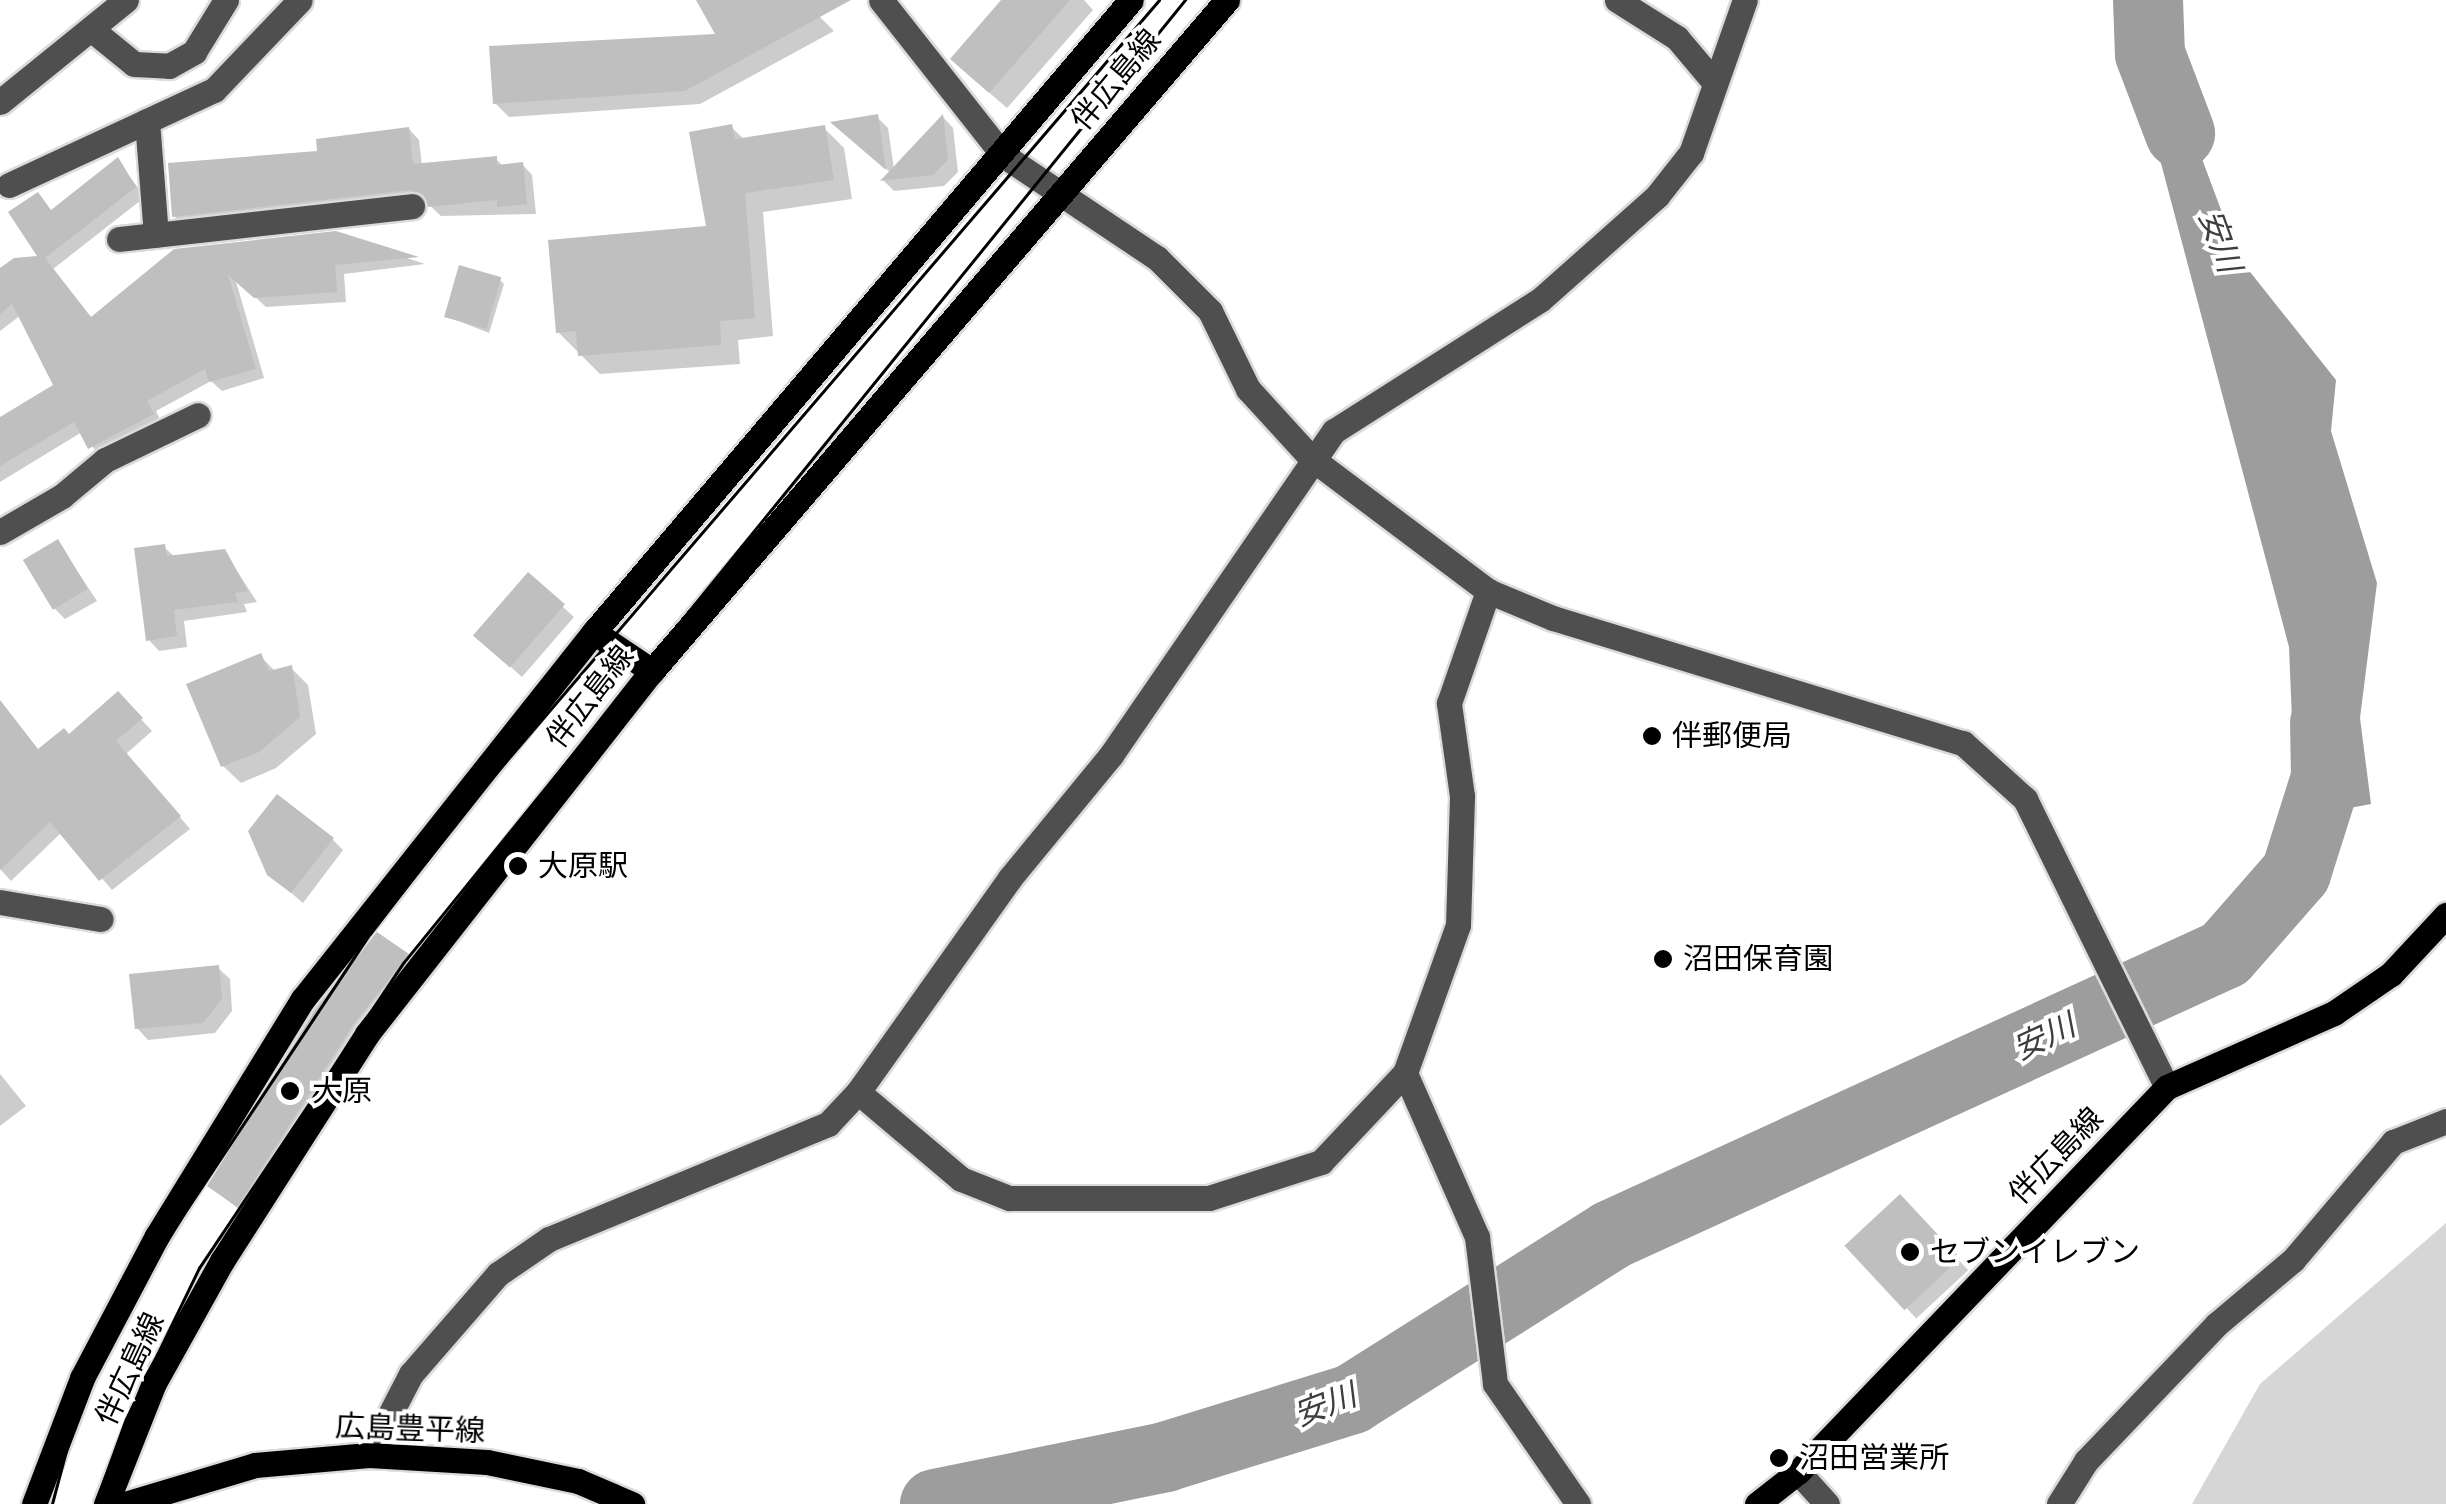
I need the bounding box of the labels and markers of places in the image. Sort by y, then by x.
place label: 伴郵便局 [1672,718,1792,754]
marker: 伴郵便局 [1641,725,1663,747]
place label: 大原駅 [538,848,628,884]
marker: 大原駅 [507,855,529,877]
place label: 沼田保育園 [1683,941,1833,977]
marker: 沼田保育園 [1652,948,1674,970]
place label: 大原 [312,1073,372,1109]
marker: 大原 [277,1078,303,1104]
place label: セブンイレブン [1930,1234,2140,1270]
marker: セブンイレブン [1899,1241,1921,1263]
place label: 沼田営業所 [1799,1440,1949,1476]
marker: 沼田営業所 [1768,1447,1790,1469]

